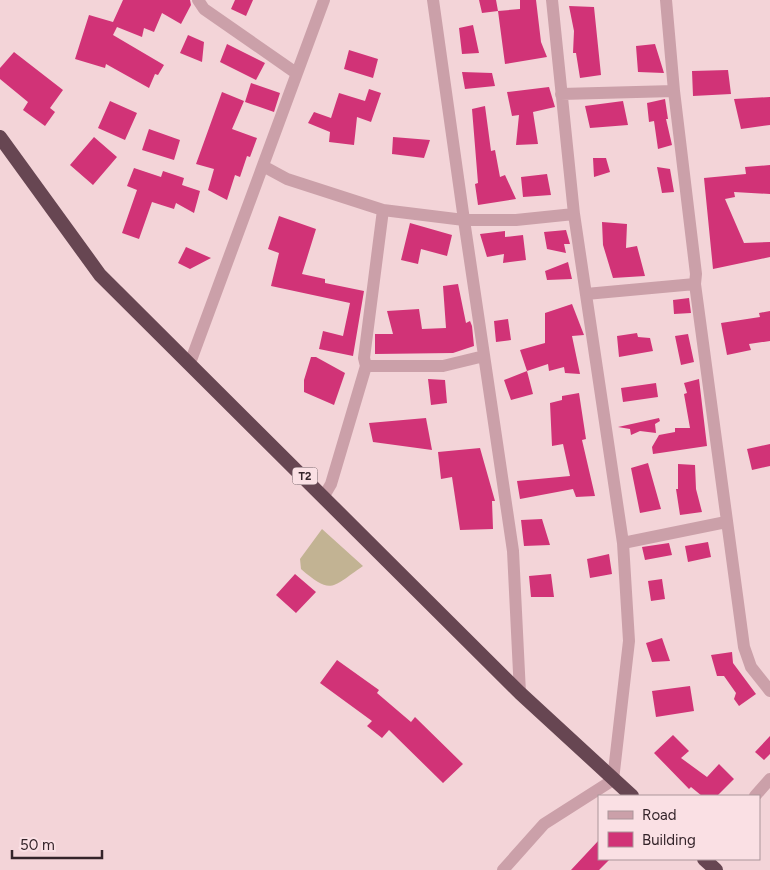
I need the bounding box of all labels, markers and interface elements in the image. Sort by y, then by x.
road number: T2 [292,468,318,484]
legend [598,795,760,860]
text: Road [642,806,677,824]
scale bar [12,828,102,860]
text: Building [642,831,696,849]
text: 50 m [20,836,55,854]

